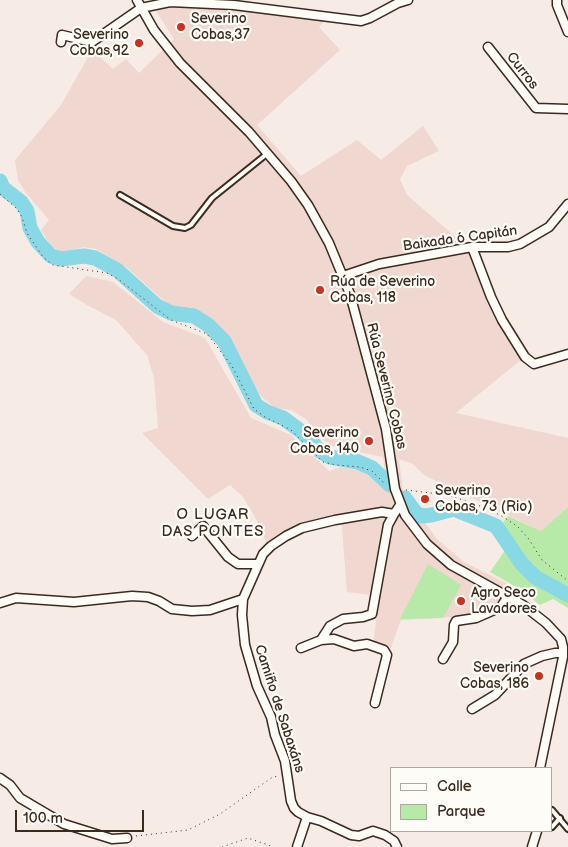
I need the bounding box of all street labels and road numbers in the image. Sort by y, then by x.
street label: Curros [502,49,542,93]
street label: Baixada ó Capitán [402,223,518,255]
street label: Rúa Severino Cobas [362,321,410,451]
street label: Camiño de Sabaxáns [250,643,308,775]

